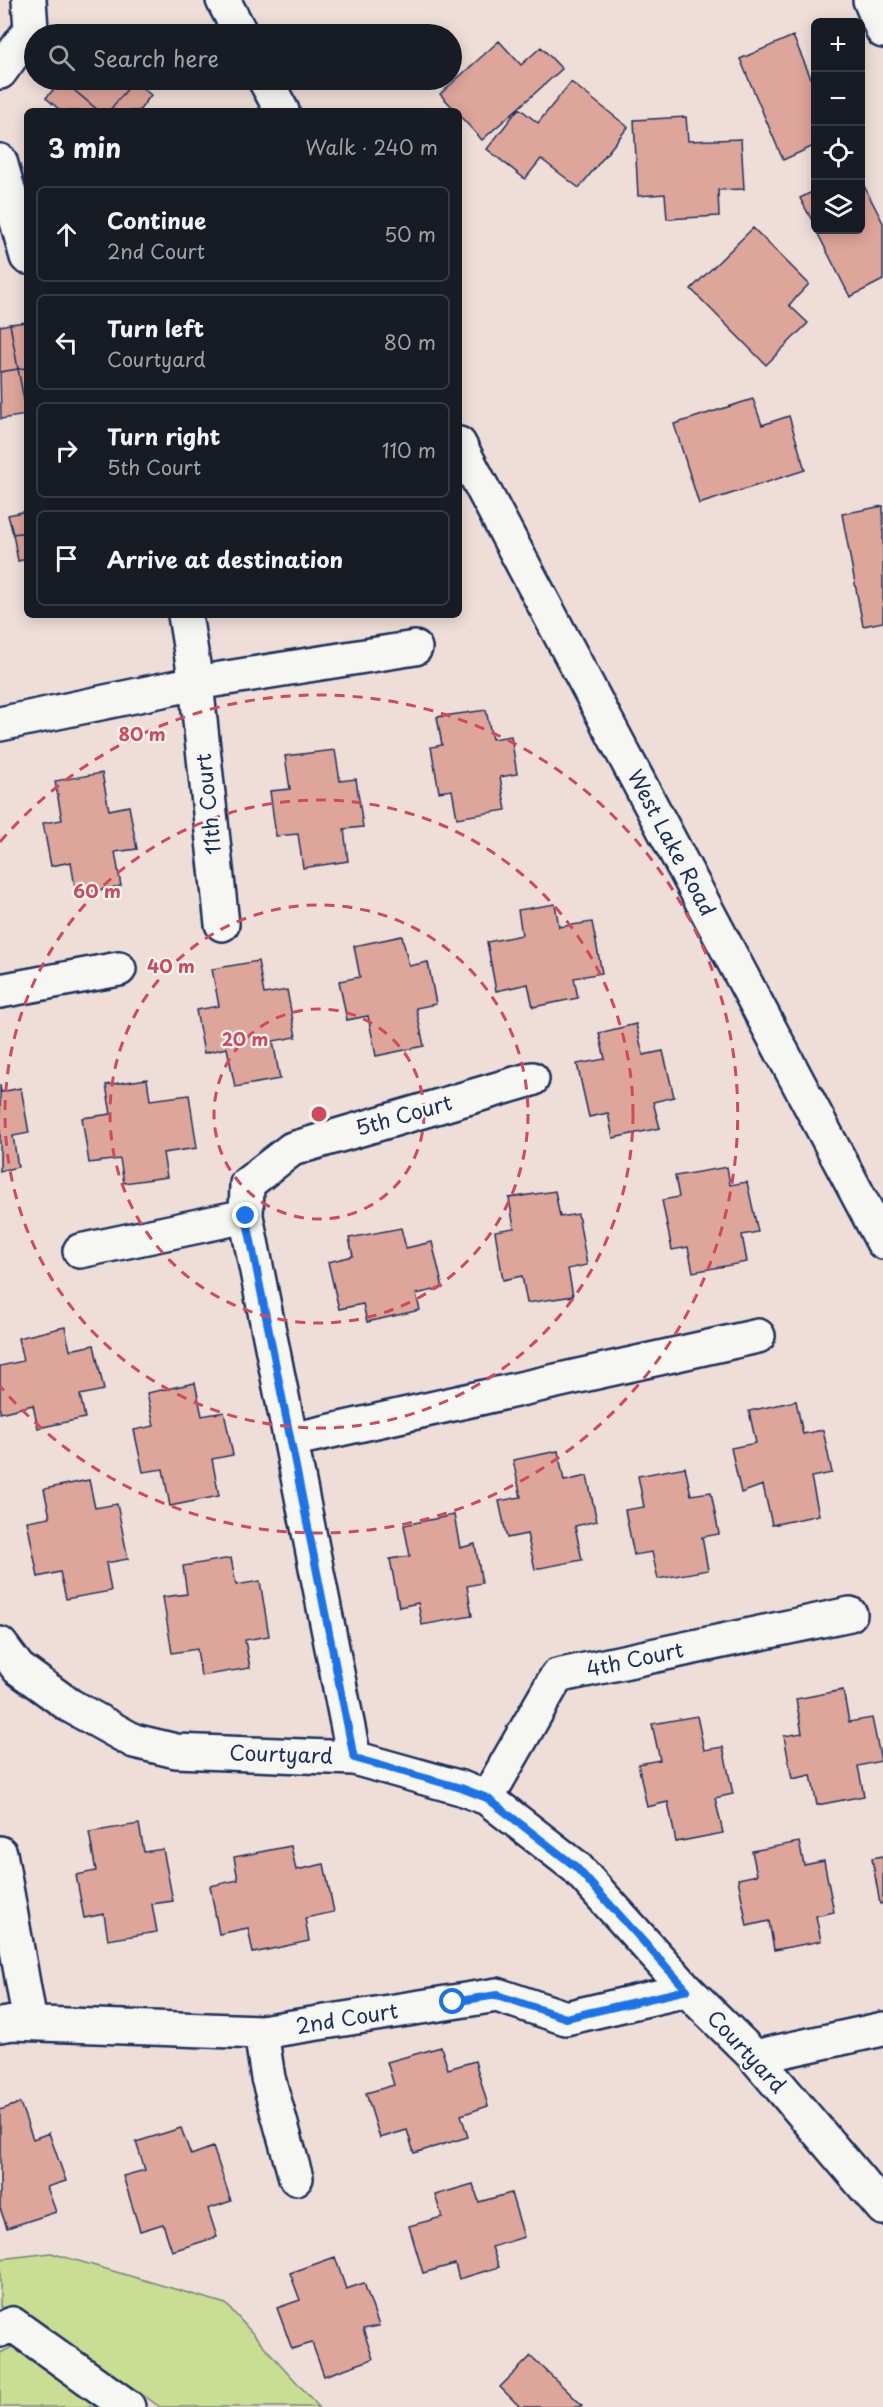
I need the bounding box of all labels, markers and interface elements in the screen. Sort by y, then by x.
map controls [811,18,865,234]
button: + [811,18,865,72]
search box [24,24,462,90]
icon: search [45,41,78,74]
text: Search here [93,41,219,74]
button: − [811,72,865,126]
button: locate [811,126,865,180]
text: 3 min [48,128,121,167]
text: Walk · 240 m [305,132,438,162]
button: layers [811,180,865,234]
text: Continue [107,203,206,236]
icon: ahead [50,218,83,251]
text: 50 m [384,219,436,249]
text: 2nd Court [107,236,205,266]
text: Turn left [107,311,204,344]
icon: left [50,326,83,359]
text: 80 m [384,327,436,357]
text: Courtyard [107,344,206,374]
text: Turn right [107,419,220,452]
icon: right [50,434,83,467]
text: 110 m [382,435,436,465]
text: 5th Court [107,452,201,482]
icon: arrive [50,542,83,575]
text: Arrive at destination [107,542,343,575]
text: 80 m [118,720,166,747]
street label: 11th Court [186,752,228,857]
street label: West Lake Road [621,763,725,921]
text: 60 m [73,877,121,904]
text: 40 m [147,952,195,979]
text: 20 m [222,1025,268,1052]
street label: 5th Court [352,1085,455,1143]
centre of rings [309,1104,329,1124]
route end [232,1202,258,1228]
street label: 4th Court [583,1632,686,1684]
street label: Courtyard [229,1735,334,1771]
route start [439,1988,465,2014]
street label: 2nd Court [293,1993,400,2041]
street label: Courtyard [700,2002,795,2100]

